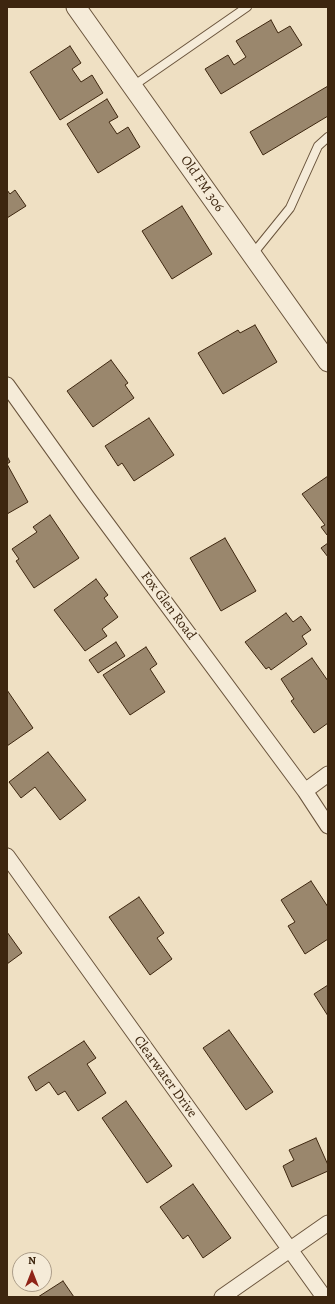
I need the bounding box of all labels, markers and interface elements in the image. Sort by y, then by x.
street label: Old FM 306 [176,153,228,215]
street label: Fox Glen Road [137,569,199,643]
street label: Clearwater Drive [130,1033,200,1121]
north arrow [12,1252,52,1292]
text: N [28,1253,36,1268]

